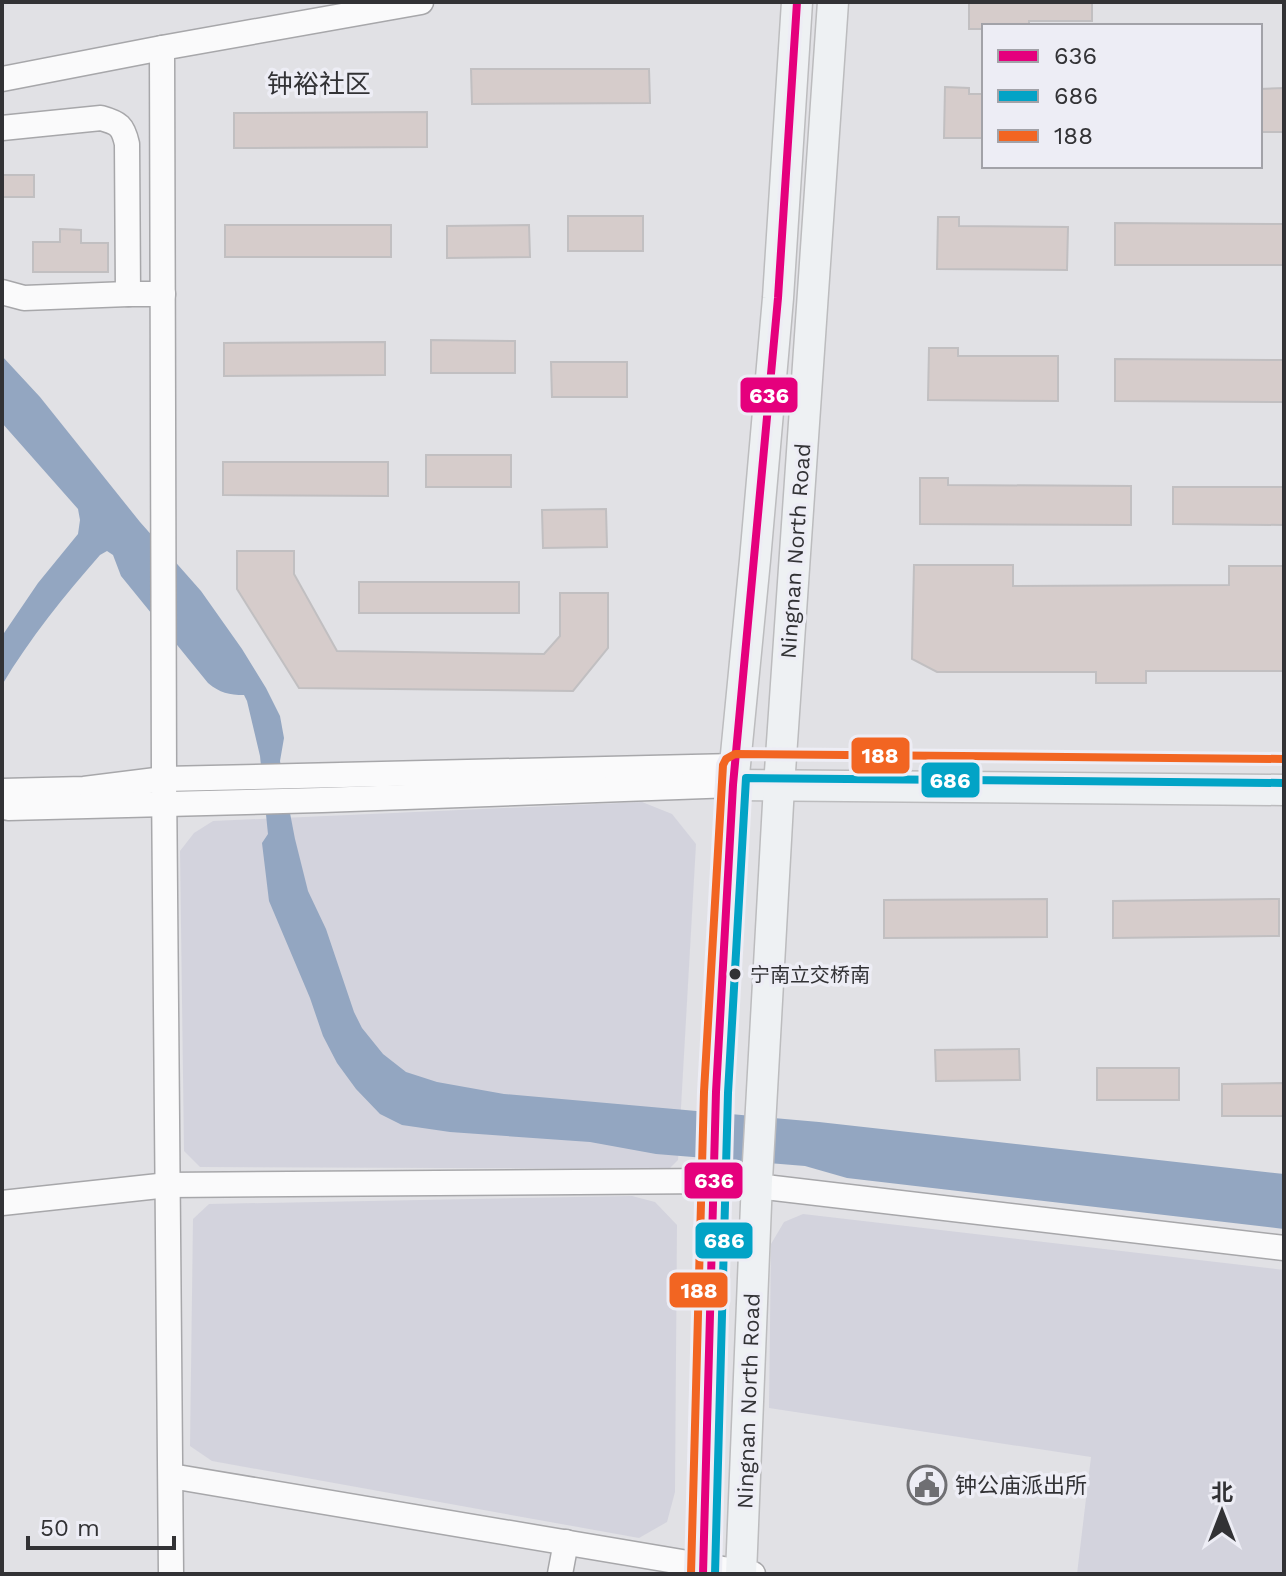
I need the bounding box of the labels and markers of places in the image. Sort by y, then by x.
place label: 宁南立交桥南 [750,963,870,987]
marker: 宁南立交桥南 [727,966,743,982]
public building icon: 钟公庙派出所 [906,1464,948,1506]
place label: 钟公庙派出所 [955,1473,1087,1498]

